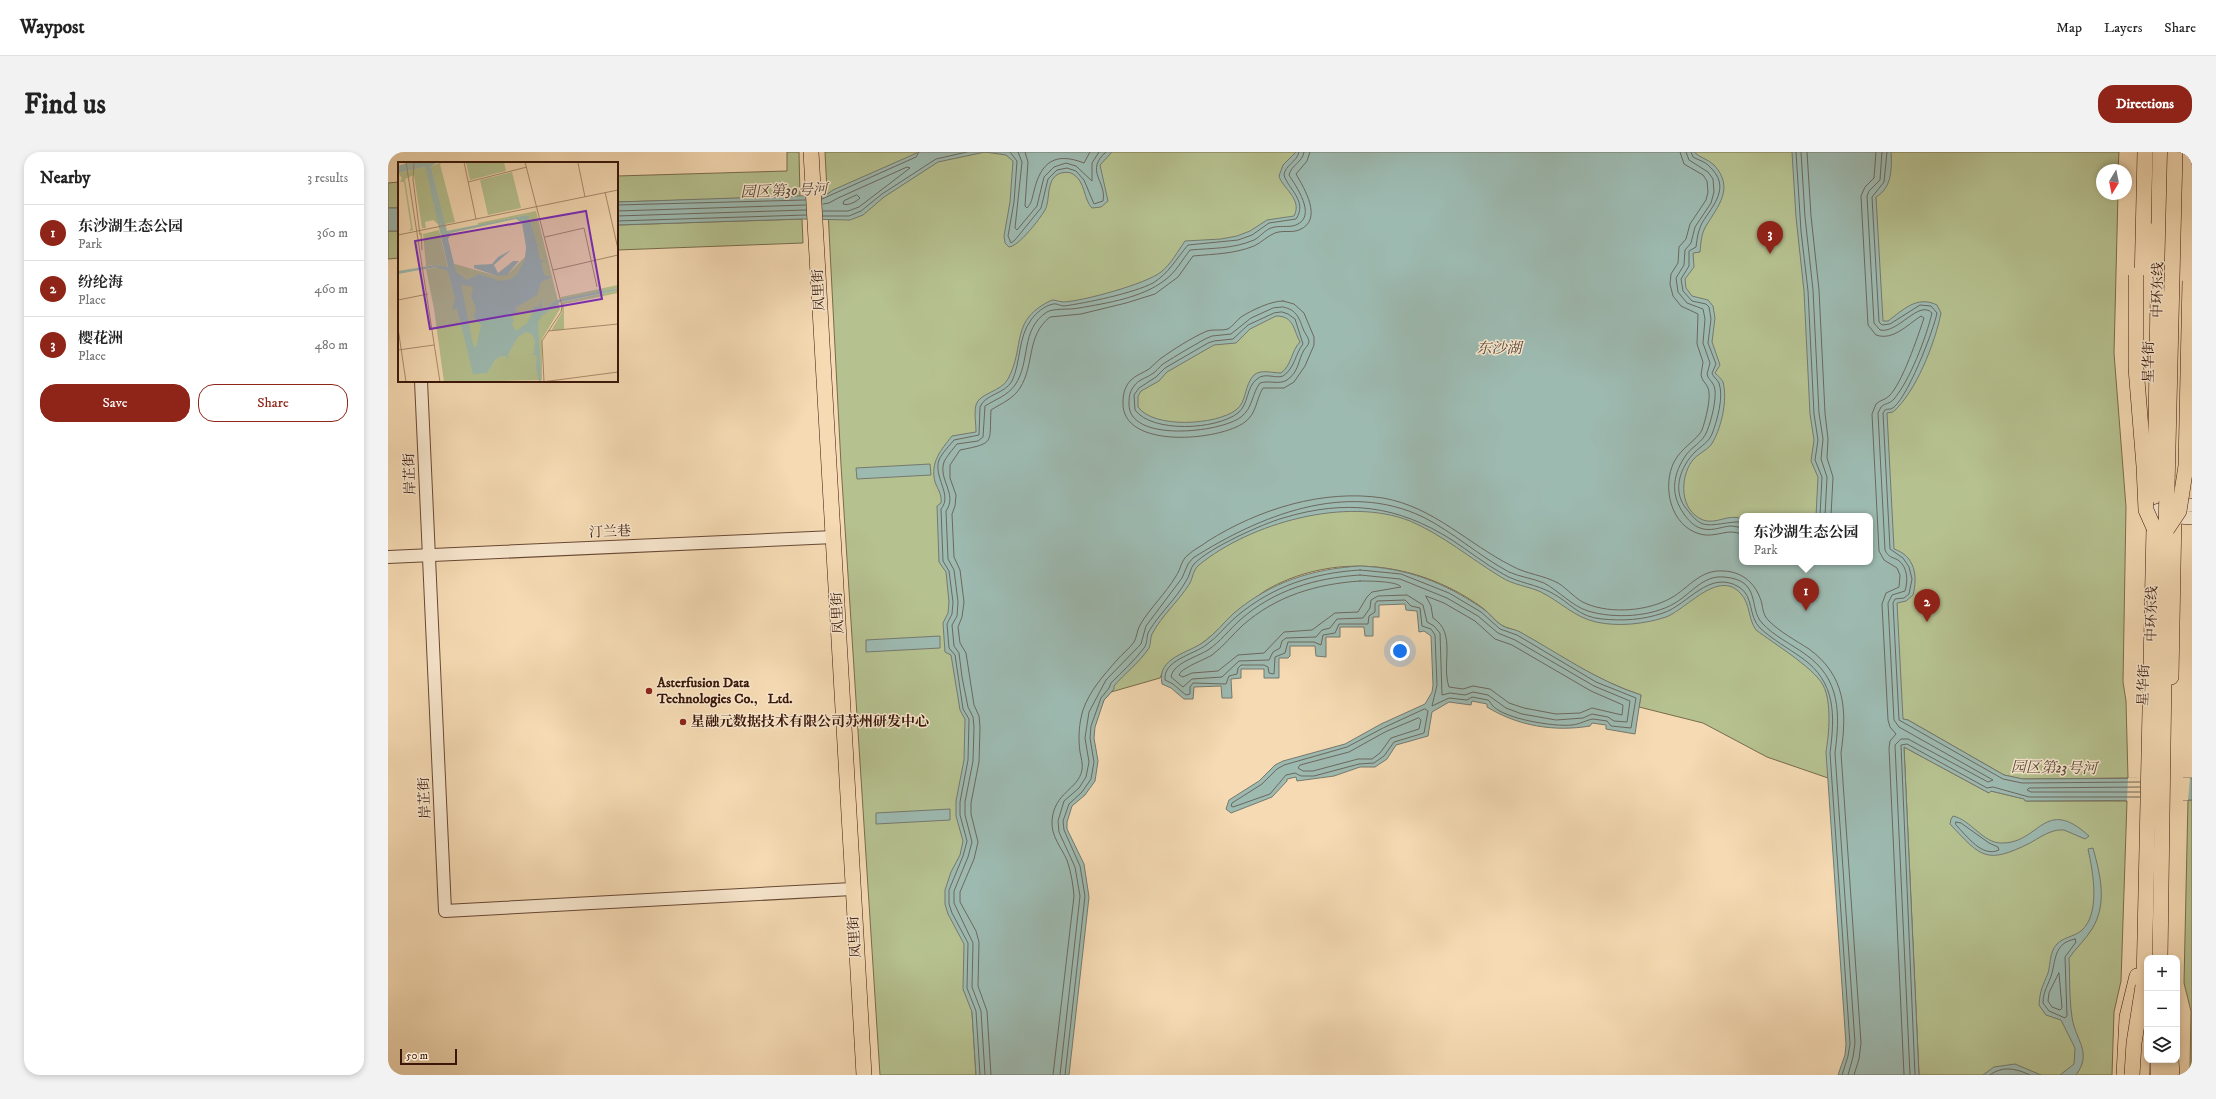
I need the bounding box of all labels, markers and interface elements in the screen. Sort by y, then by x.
text: Waypost [20,16,84,39]
text: Map [2056,19,2082,37]
text: Layers [2104,19,2142,37]
text: Share [2164,19,2196,37]
button: Directions [2098,85,2192,123]
text: Find us [24,87,106,122]
inset map [398,162,618,382]
north arrow [2096,164,2132,200]
text: Nearby [40,167,90,189]
text: 3 results [307,170,348,186]
water label: 园区第30号河 [740,180,831,202]
text: 东沙湖生态公园 [78,217,183,236]
pin: 3 [1757,221,1783,254]
text: 1 [51,225,55,241]
text: 360 m [317,225,348,241]
text: Park [78,236,102,252]
street label: 中环东线 [2149,262,2167,318]
street label: 凤里街 [809,269,829,311]
text: 纷纶海 [78,273,123,292]
text: 2 [50,281,56,297]
text: 460 m [314,281,348,297]
text: Place [78,292,106,308]
text: 樱花洲 [78,329,123,348]
text: 3 [51,337,55,353]
text: 480 m [314,337,348,353]
water label: 东沙湖 [1476,339,1524,358]
street label: 星华街 [2140,341,2158,383]
text: Place [78,348,106,364]
button: Save [40,384,190,422]
button: Share [198,384,348,422]
street label: 岸芷街 [400,453,420,495]
popup [1739,513,1873,565]
street label: 汀兰巷 [589,522,631,542]
text: 东沙湖生态公园 [1753,523,1859,542]
text: Park [1753,542,1778,558]
pin: 1 [1793,578,1819,611]
street label: 中环东线 [2143,586,2161,642]
pin: 2 [1914,589,1940,622]
street label: 凤里街 [828,592,848,634]
your location [1390,641,1410,661]
street label: 星华街 [2134,664,2154,706]
place label: Asterfusion Data Technologies Co.，Ltd. [656,674,793,708]
marker: Asterfusion Data Technologies Co.，Ltd. [644,686,654,696]
place label: 星融元数据技术有限公司苏州研发中心 [691,713,929,731]
marker: 星融元数据技术有限公司苏州研发中心 [678,717,688,727]
water label: 园区第23号河 [2011,758,2100,778]
street label: 岸芷街 [415,777,435,819]
street label: 凤里街 [845,915,865,959]
map controls [2144,955,2180,1063]
button: + [2144,955,2180,991]
button: − [2144,991,2180,1027]
button: layers [2144,1027,2180,1063]
scale bar [400,1047,457,1066]
text: 50 m [406,1049,428,1063]

